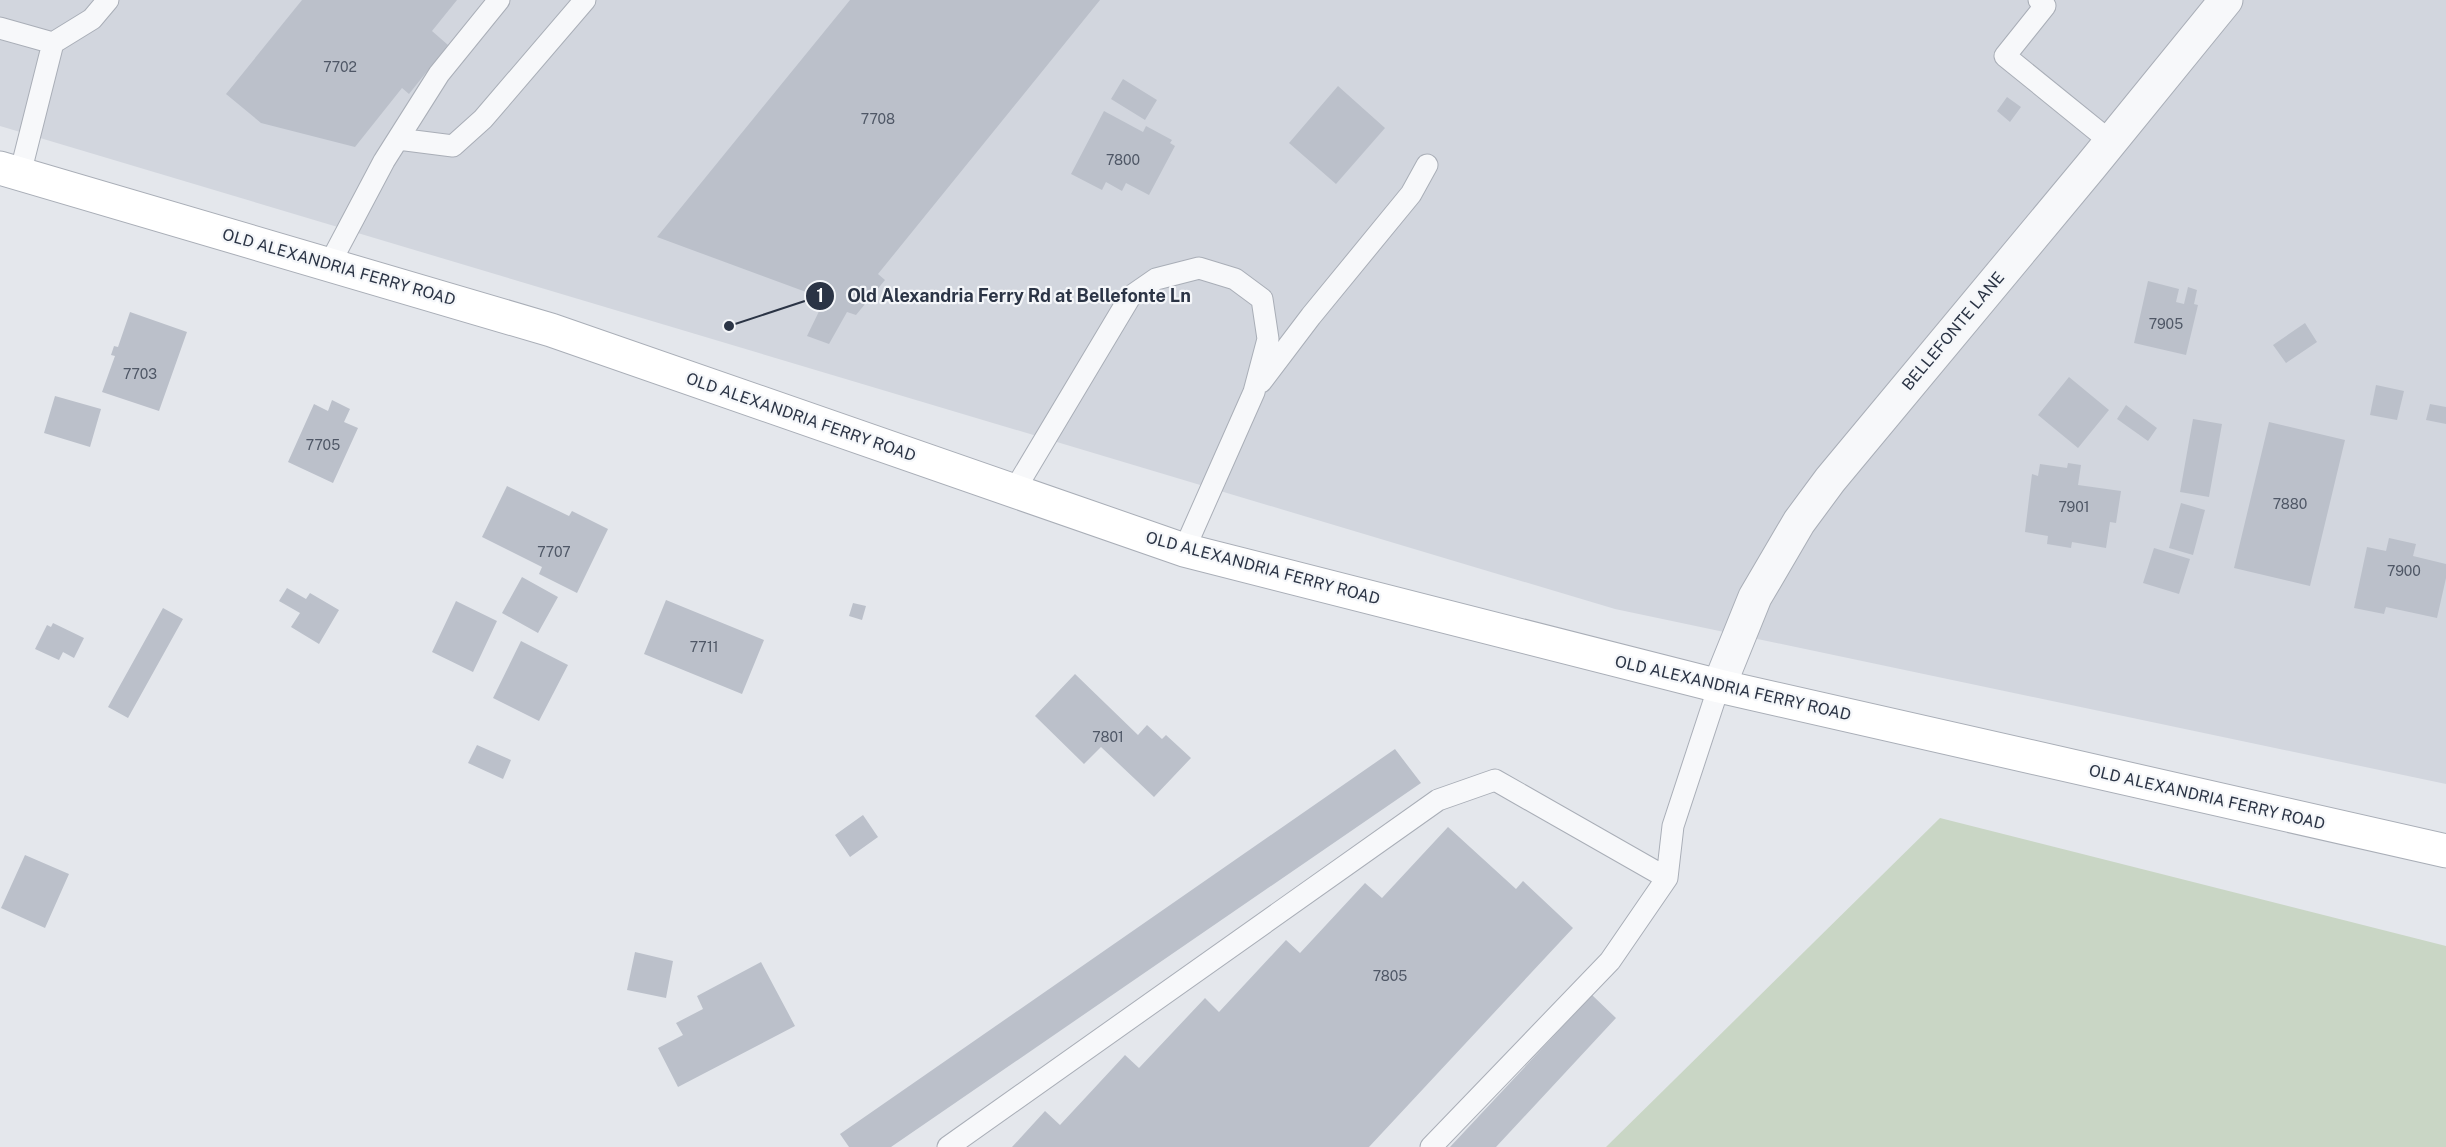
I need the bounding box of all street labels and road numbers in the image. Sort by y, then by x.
street label: OLD ALEXANDRIA FERRY ROAD [220,225,458,309]
street label: BELLEFONTE LANE [1898,268,2008,394]
street label: OLD ALEXANDRIA FERRY ROAD [684,369,918,465]
street label: OLD ALEXANDRIA FERRY ROAD [1144,528,1382,608]
street label: OLD ALEXANDRIA FERRY ROAD [1613,652,1853,724]
street label: OLD ALEXANDRIA FERRY ROAD [2087,761,2327,833]

